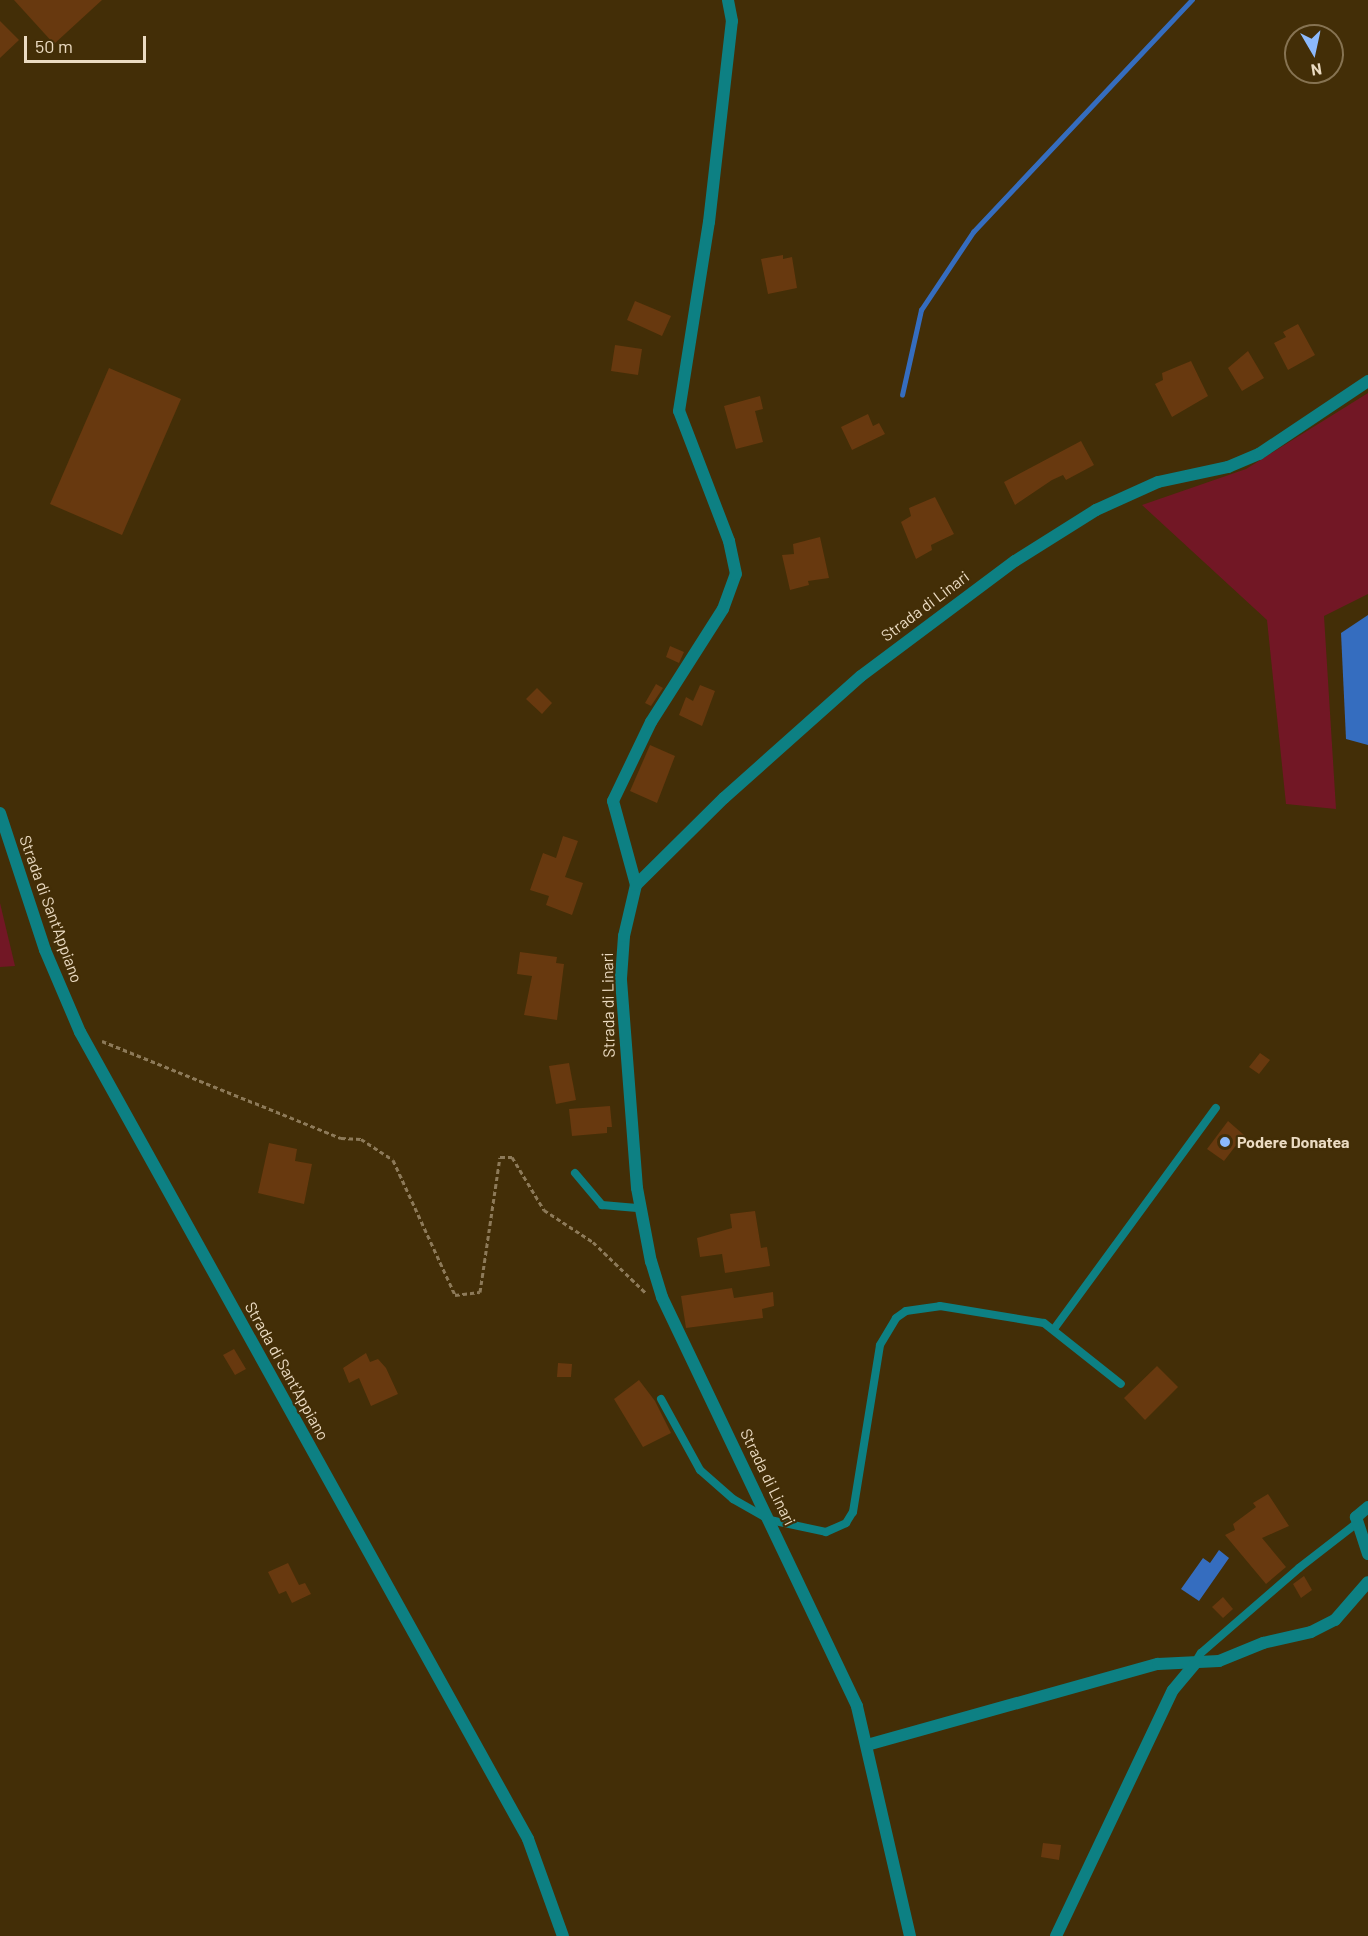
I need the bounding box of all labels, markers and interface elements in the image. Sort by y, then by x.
scale bar [27,24,148,62]
north arrow [1284,24,1344,84]
text: 50 m [35,35,73,57]
text: N [1310,60,1323,81]
street label: Strada di Linari [877,567,973,645]
street label: Strada di Sant'Appiano [15,833,87,985]
street label: Strada di Linari [597,952,619,1058]
place label: Podere Donatea [1237,1132,1350,1152]
marker: Podere Donatea [1218,1135,1232,1149]
street label: Strada di Sant'Appiano [241,1298,333,1444]
street label: Strada di Linari [736,1426,800,1528]

